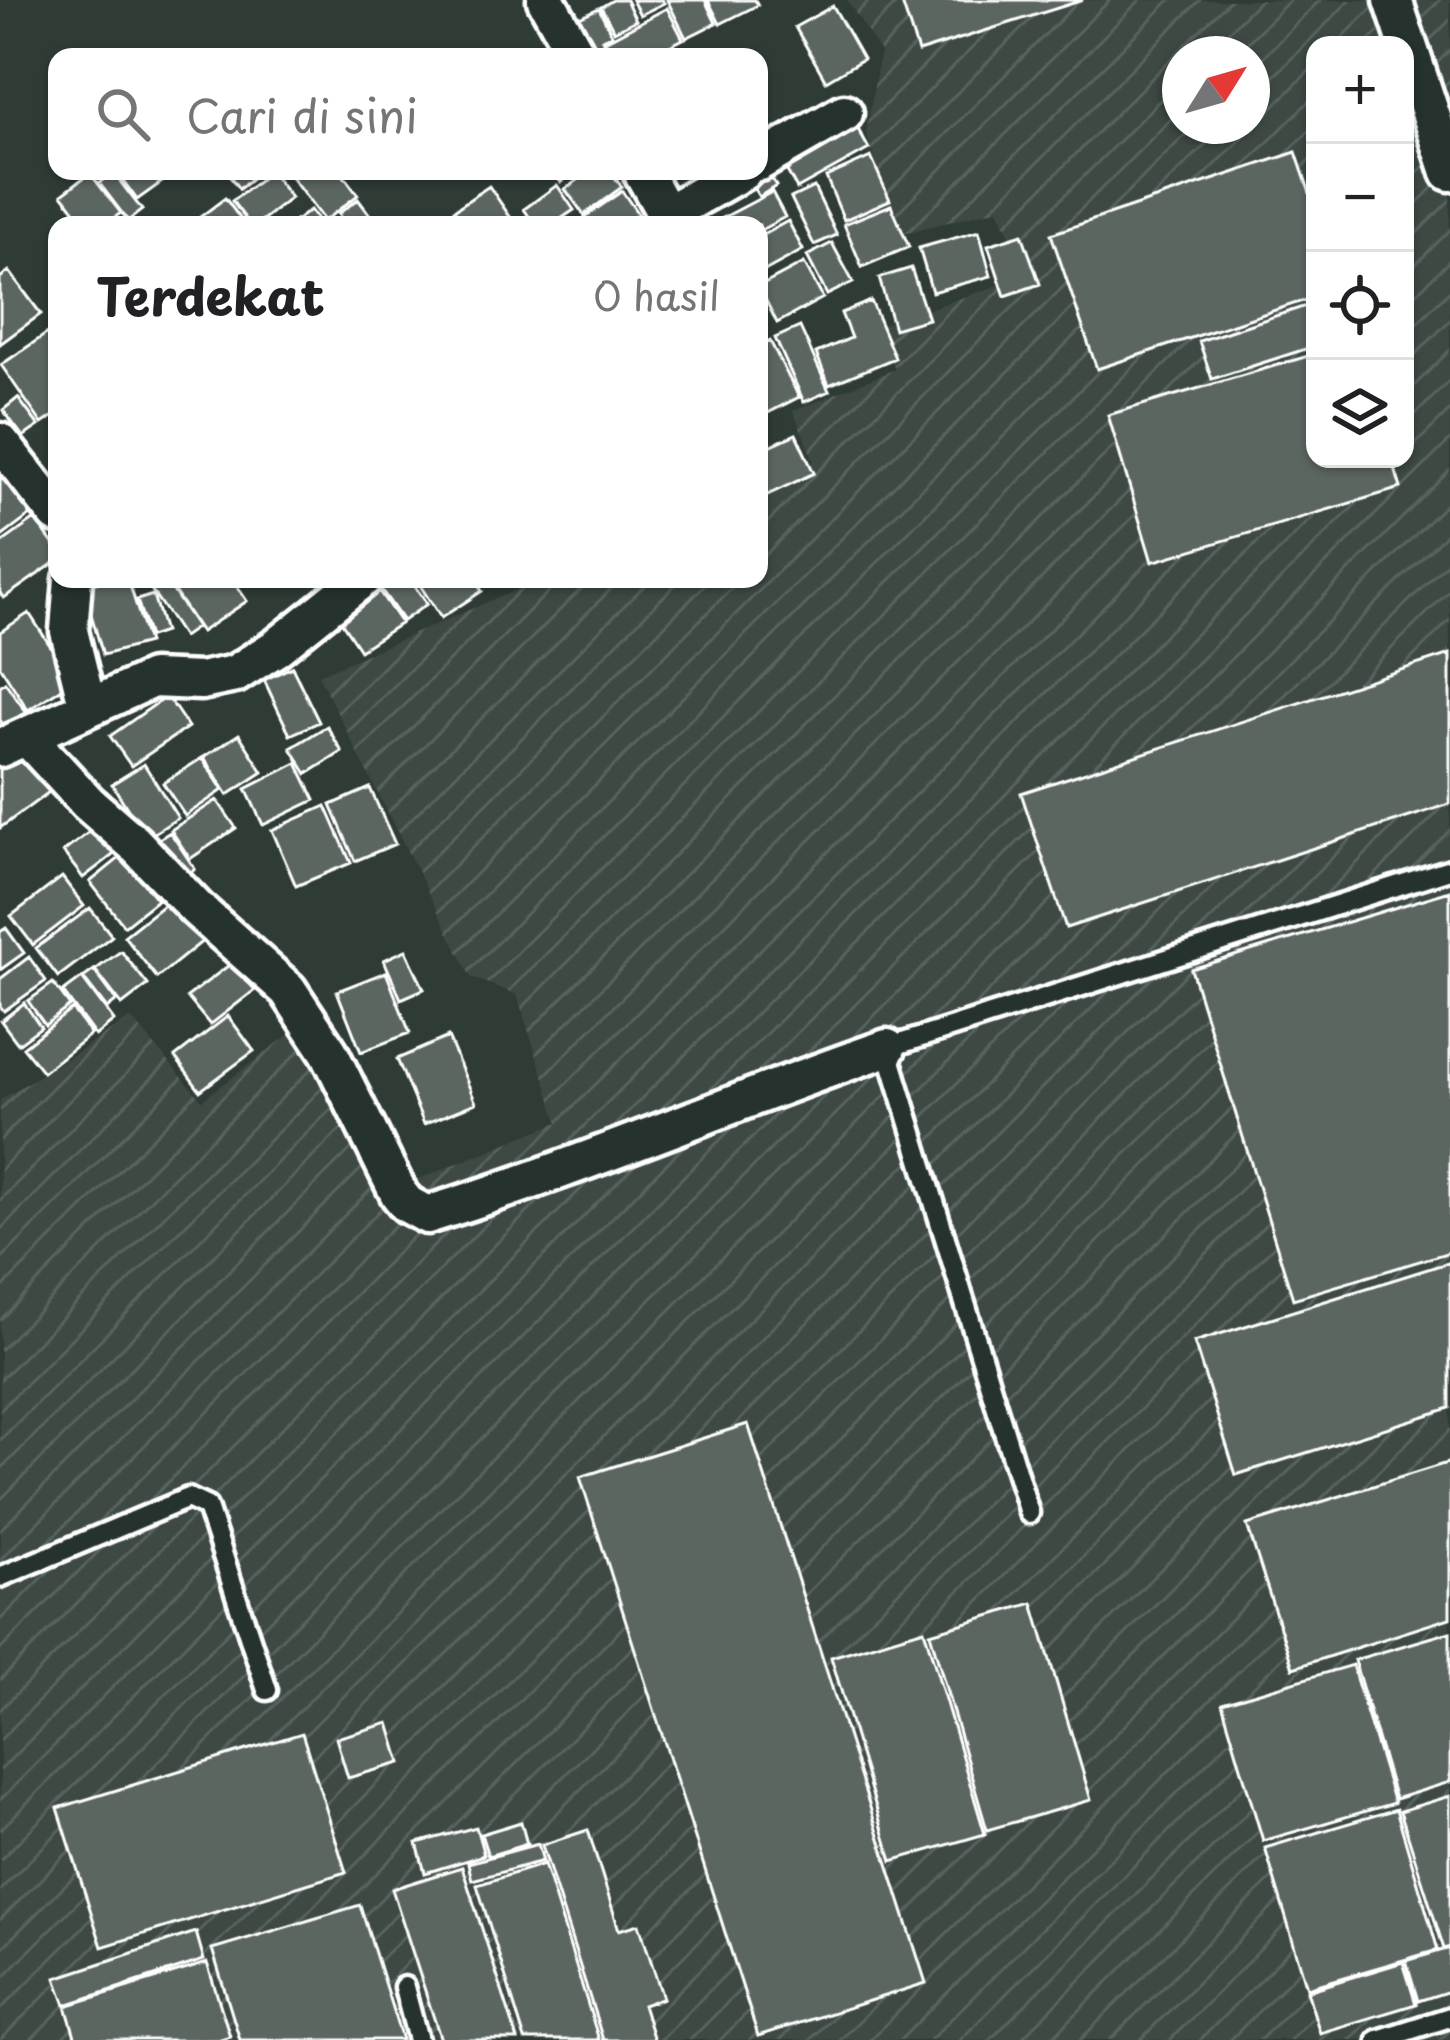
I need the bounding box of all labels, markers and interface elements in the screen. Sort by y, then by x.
north arrow [1162,36,1270,144]
map controls [1306,36,1414,468]
button: + [1306,36,1414,144]
search box [48,48,768,180]
text: Cari di sini [186,80,418,148]
icon: search [90,81,156,147]
button: − [1306,144,1414,252]
button: locate [1306,252,1414,360]
text: Terdekat [96,256,325,333]
text: 0 hasil [593,265,720,324]
button: layers [1306,360,1414,468]

